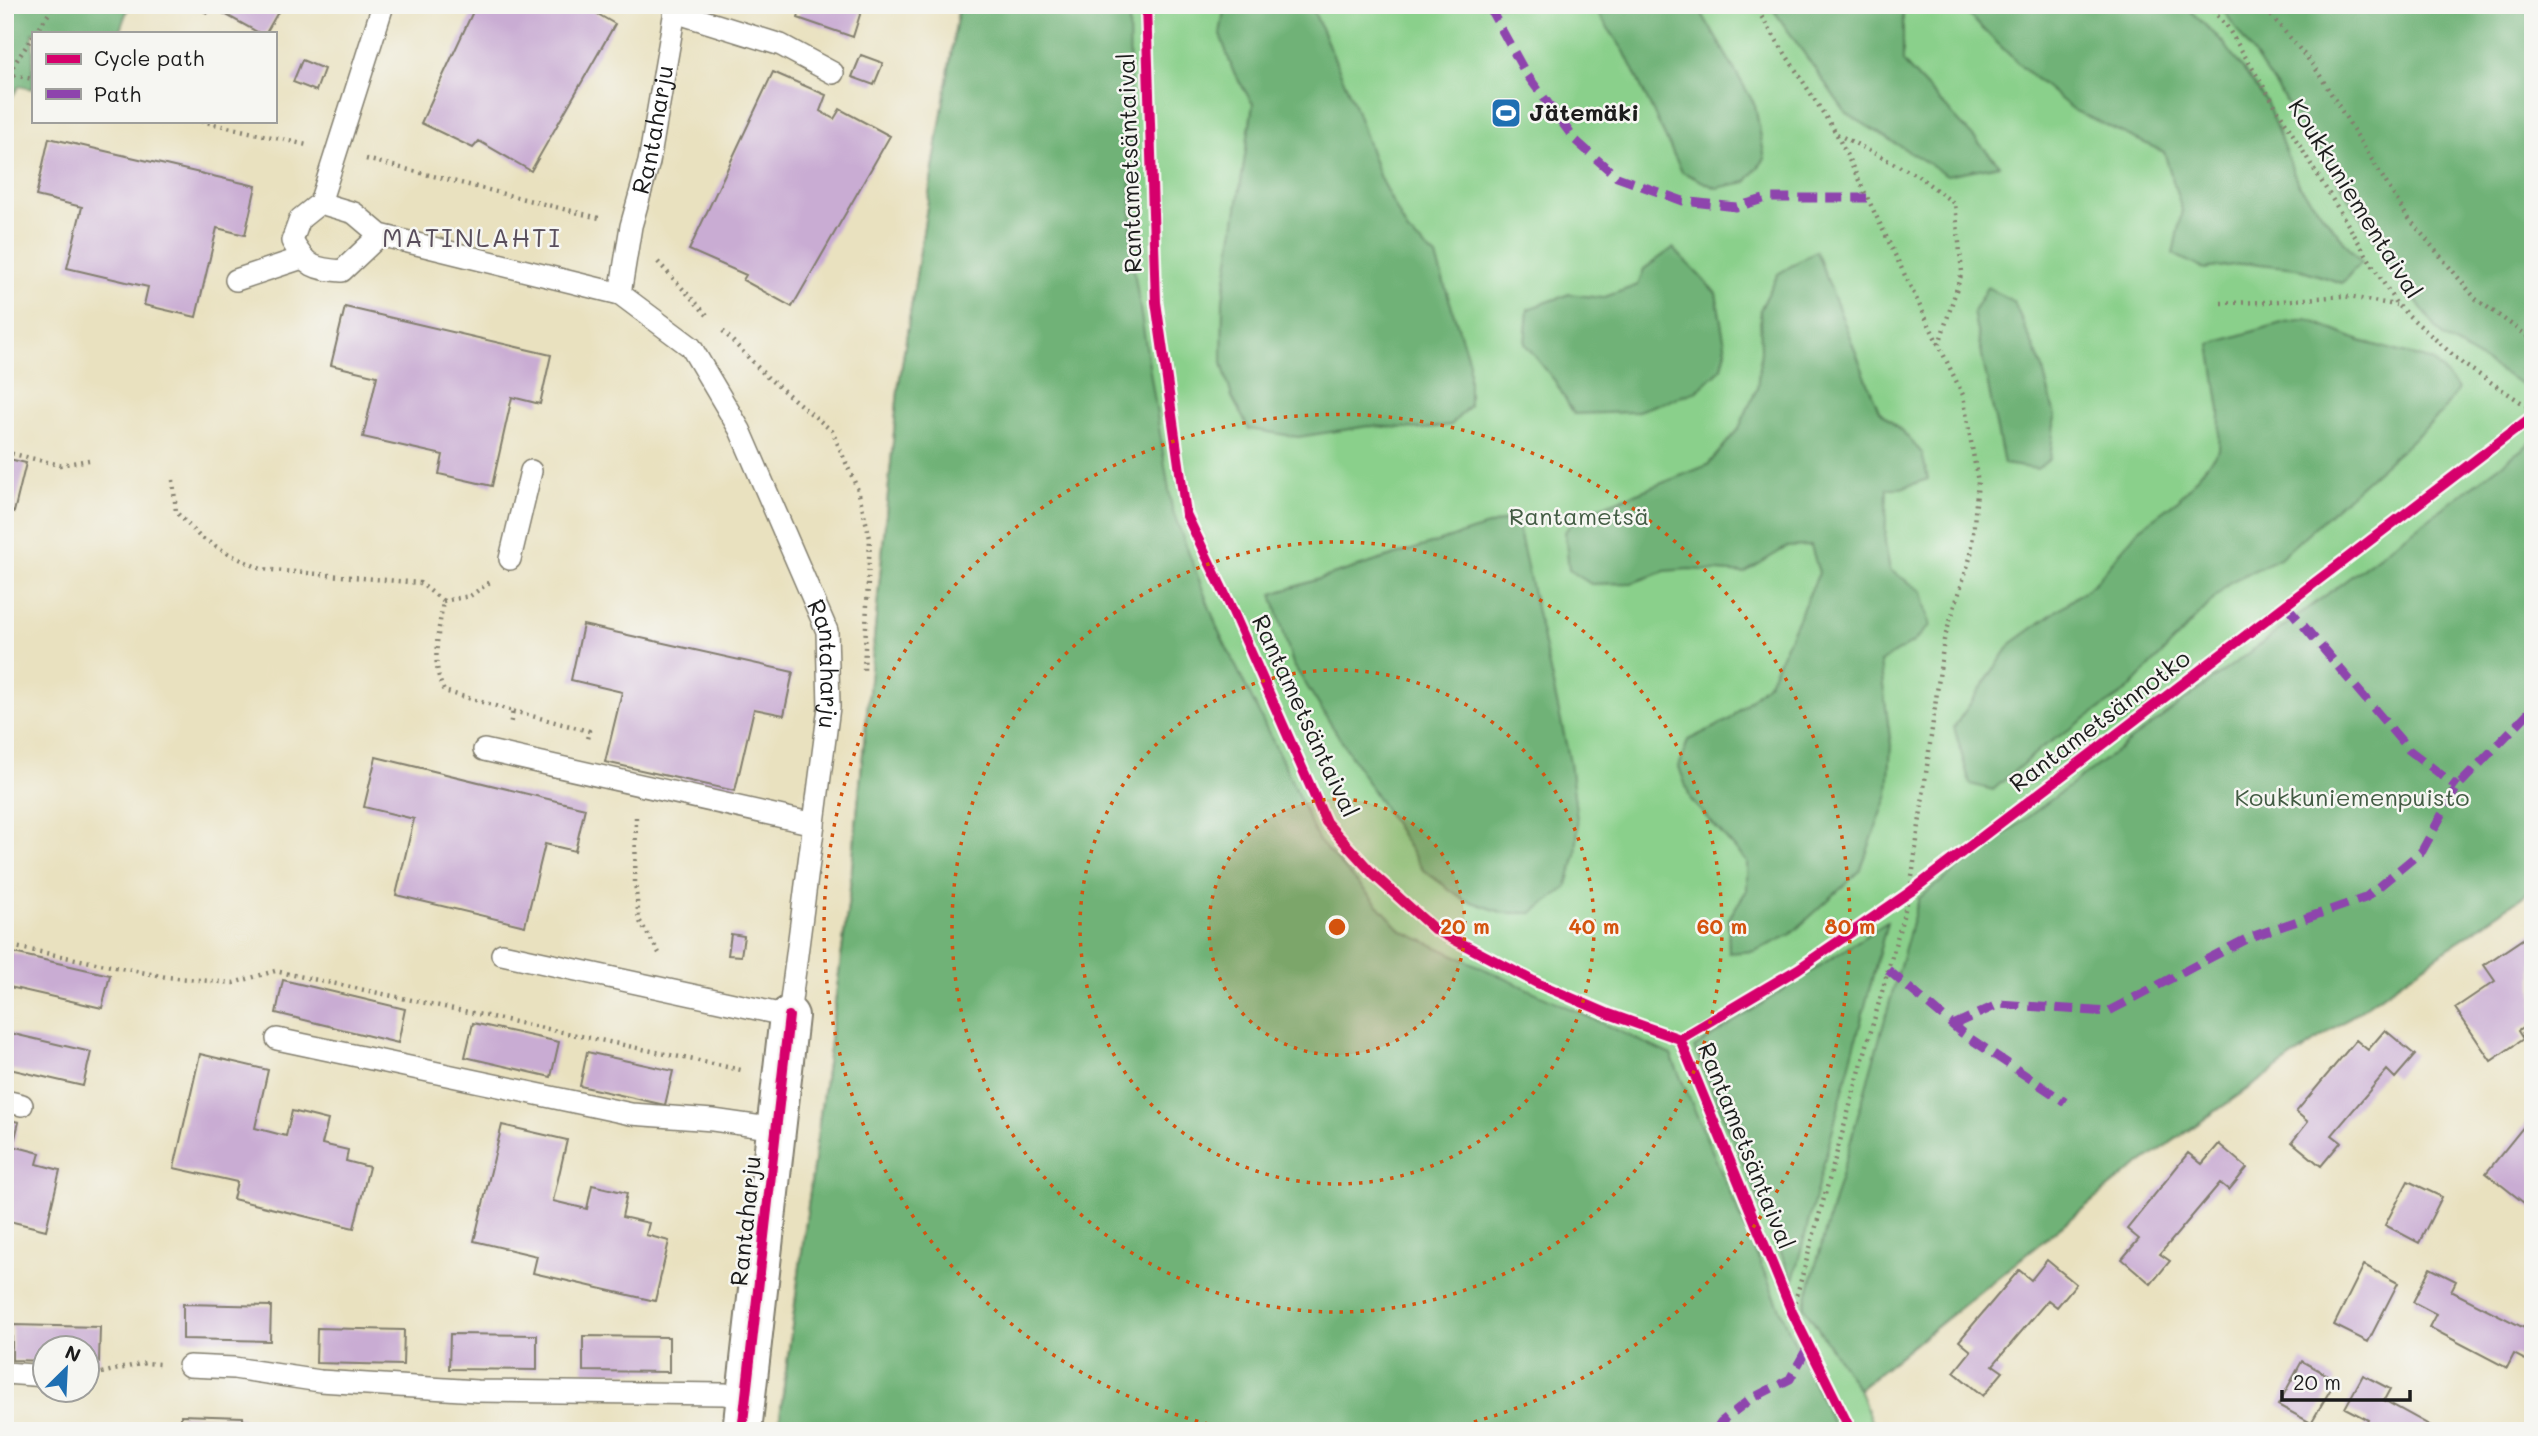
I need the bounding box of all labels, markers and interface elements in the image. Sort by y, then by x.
legend [32,32,276,122]
text: Cycle path [94,44,204,71]
street label: Rantametsäntaival [1109,53,1148,274]
street label: Rantaharju [624,62,679,197]
text: Path [94,80,141,107]
street label: Koukkuniementaival [2282,93,2430,304]
sports icon: Jätemäki [1489,96,1523,130]
place label: Jätemäki [1529,96,1639,127]
district label: MATINLAHTI [382,220,562,254]
park label: Rantametsä [1509,500,1649,531]
street label: Rantaharju [801,594,846,731]
street label: Rantametsäntaival [1246,609,1367,822]
street label: Rantametsännotko [2002,642,2196,798]
park label: Koukkuniemenpuisto [2234,781,2470,812]
text: 20 m [1440,912,1490,939]
text: 40 m [1568,912,1620,939]
text: 60 m [1697,912,1747,939]
text: 80 m [1825,912,1875,939]
centre of rings [1325,915,1349,939]
street label: Rantametsäntaival [1692,1038,1803,1253]
street label: Rantaharju [722,1154,767,1288]
north arrow [32,1334,102,1404]
text: N [61,1339,85,1367]
scale bar [2282,1359,2410,1403]
text: 20 m [2293,1368,2341,1395]

